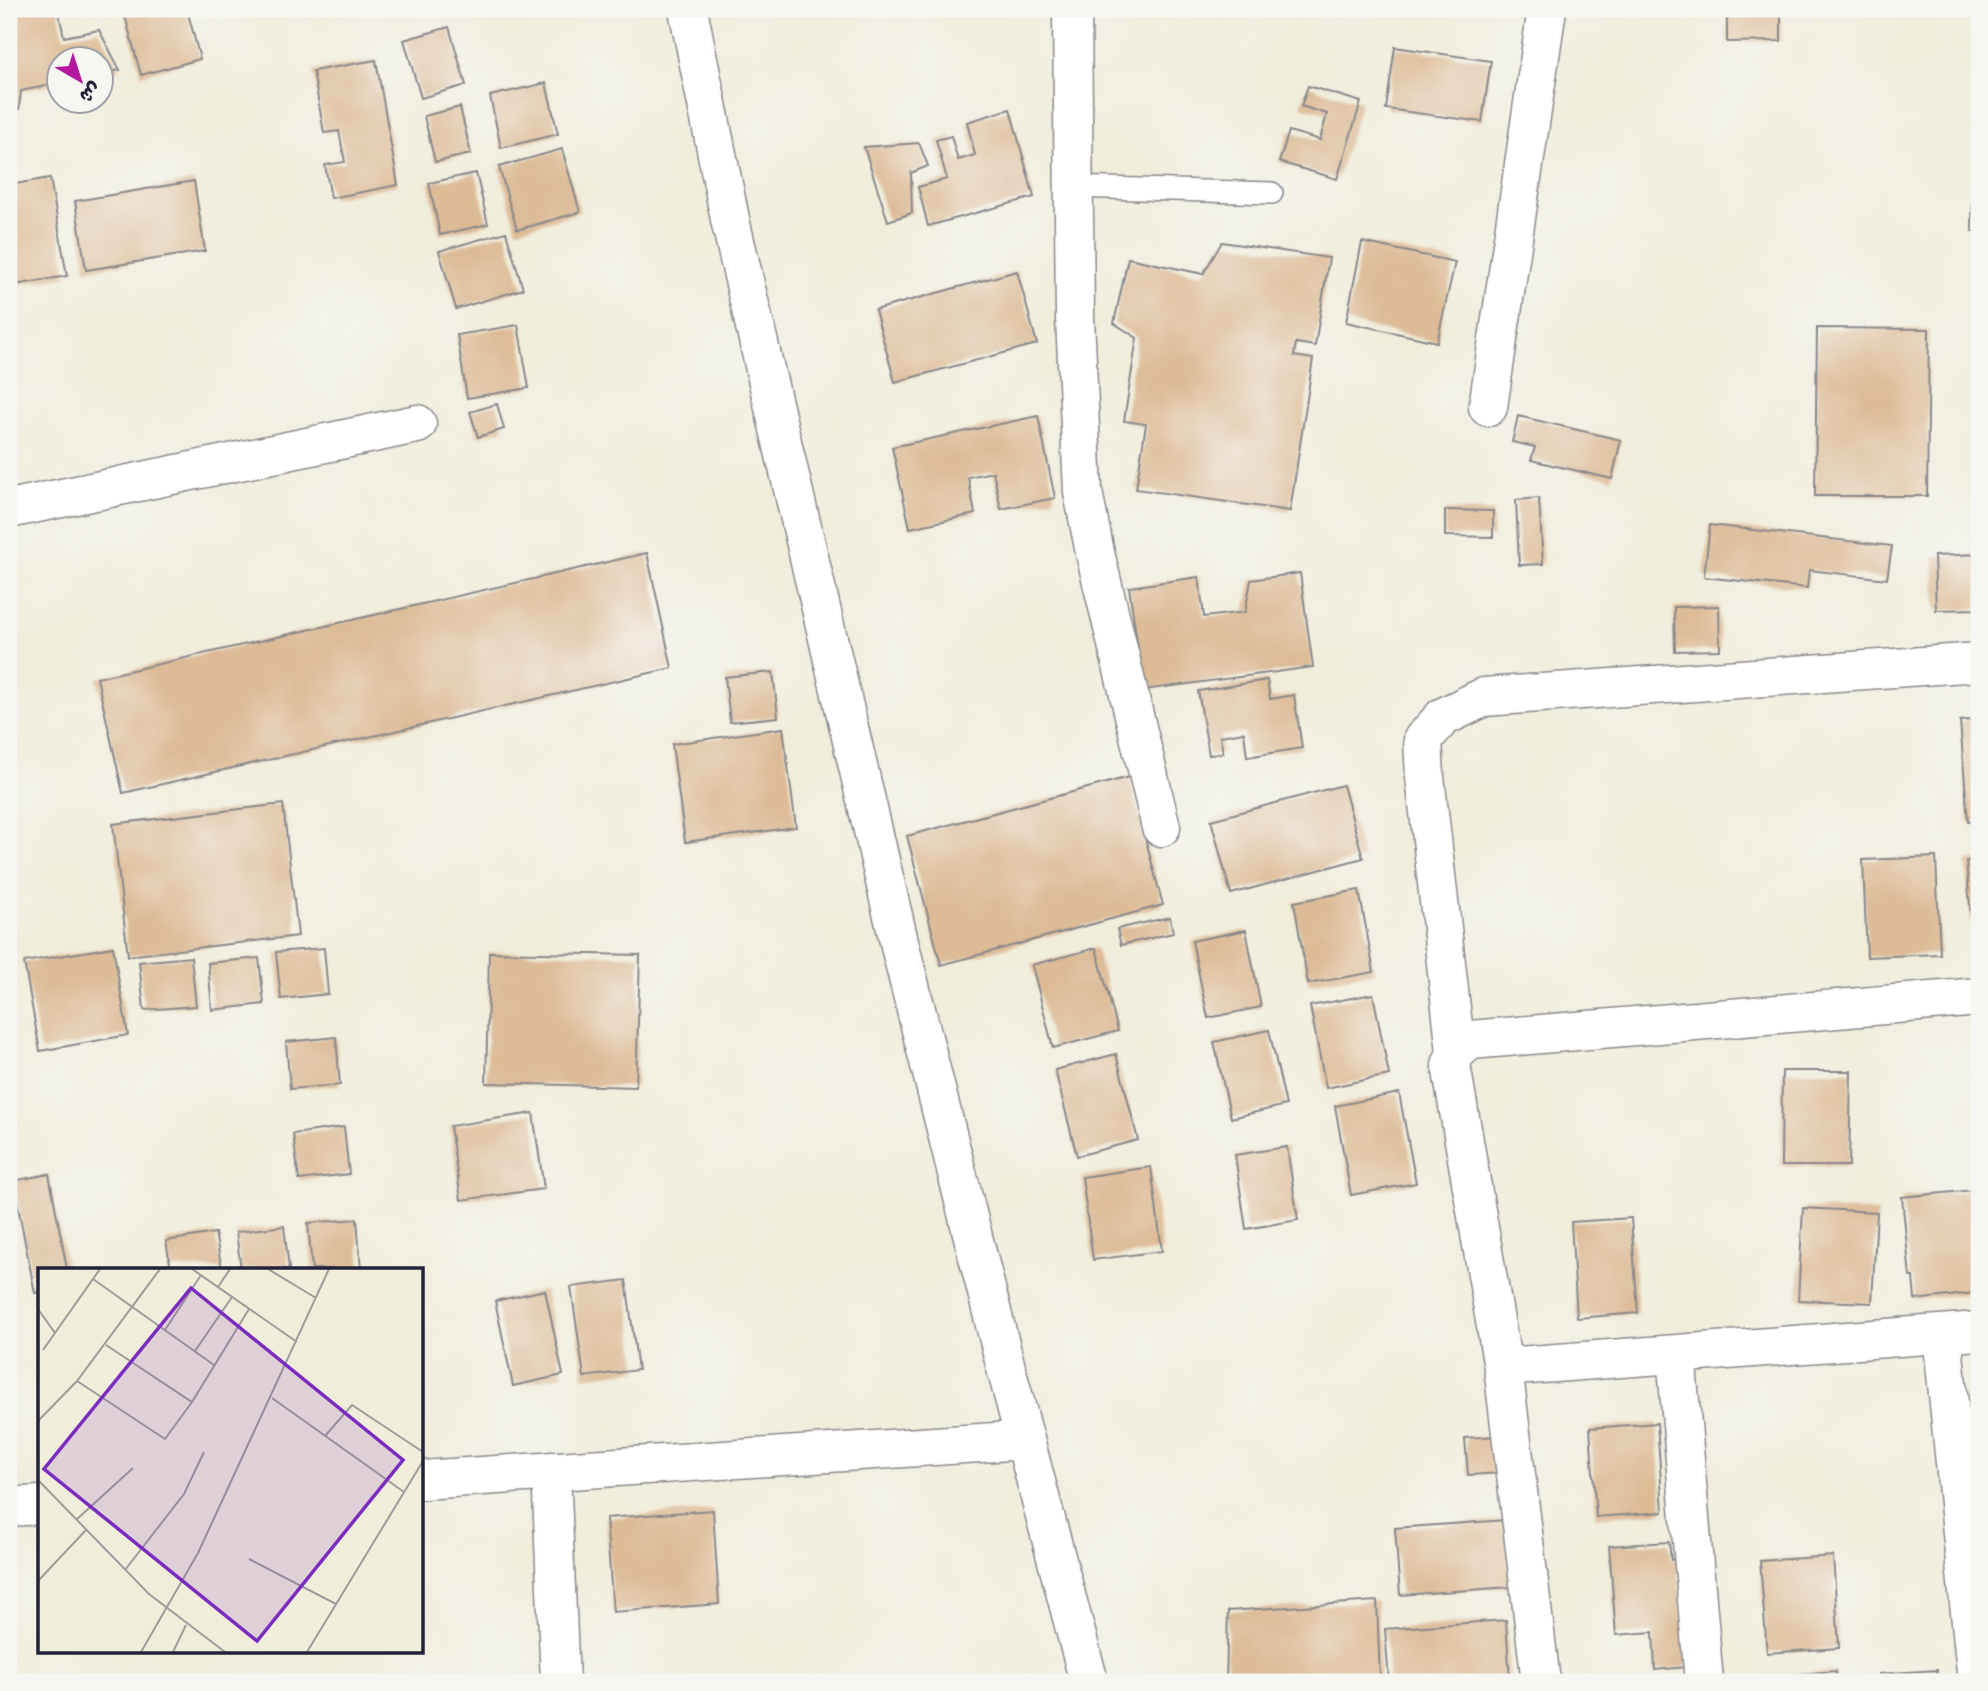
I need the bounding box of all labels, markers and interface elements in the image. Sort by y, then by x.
north arrow [46,46,116,116]
text: ش [74,77,107,110]
inset map [38,1268,424,1652]

